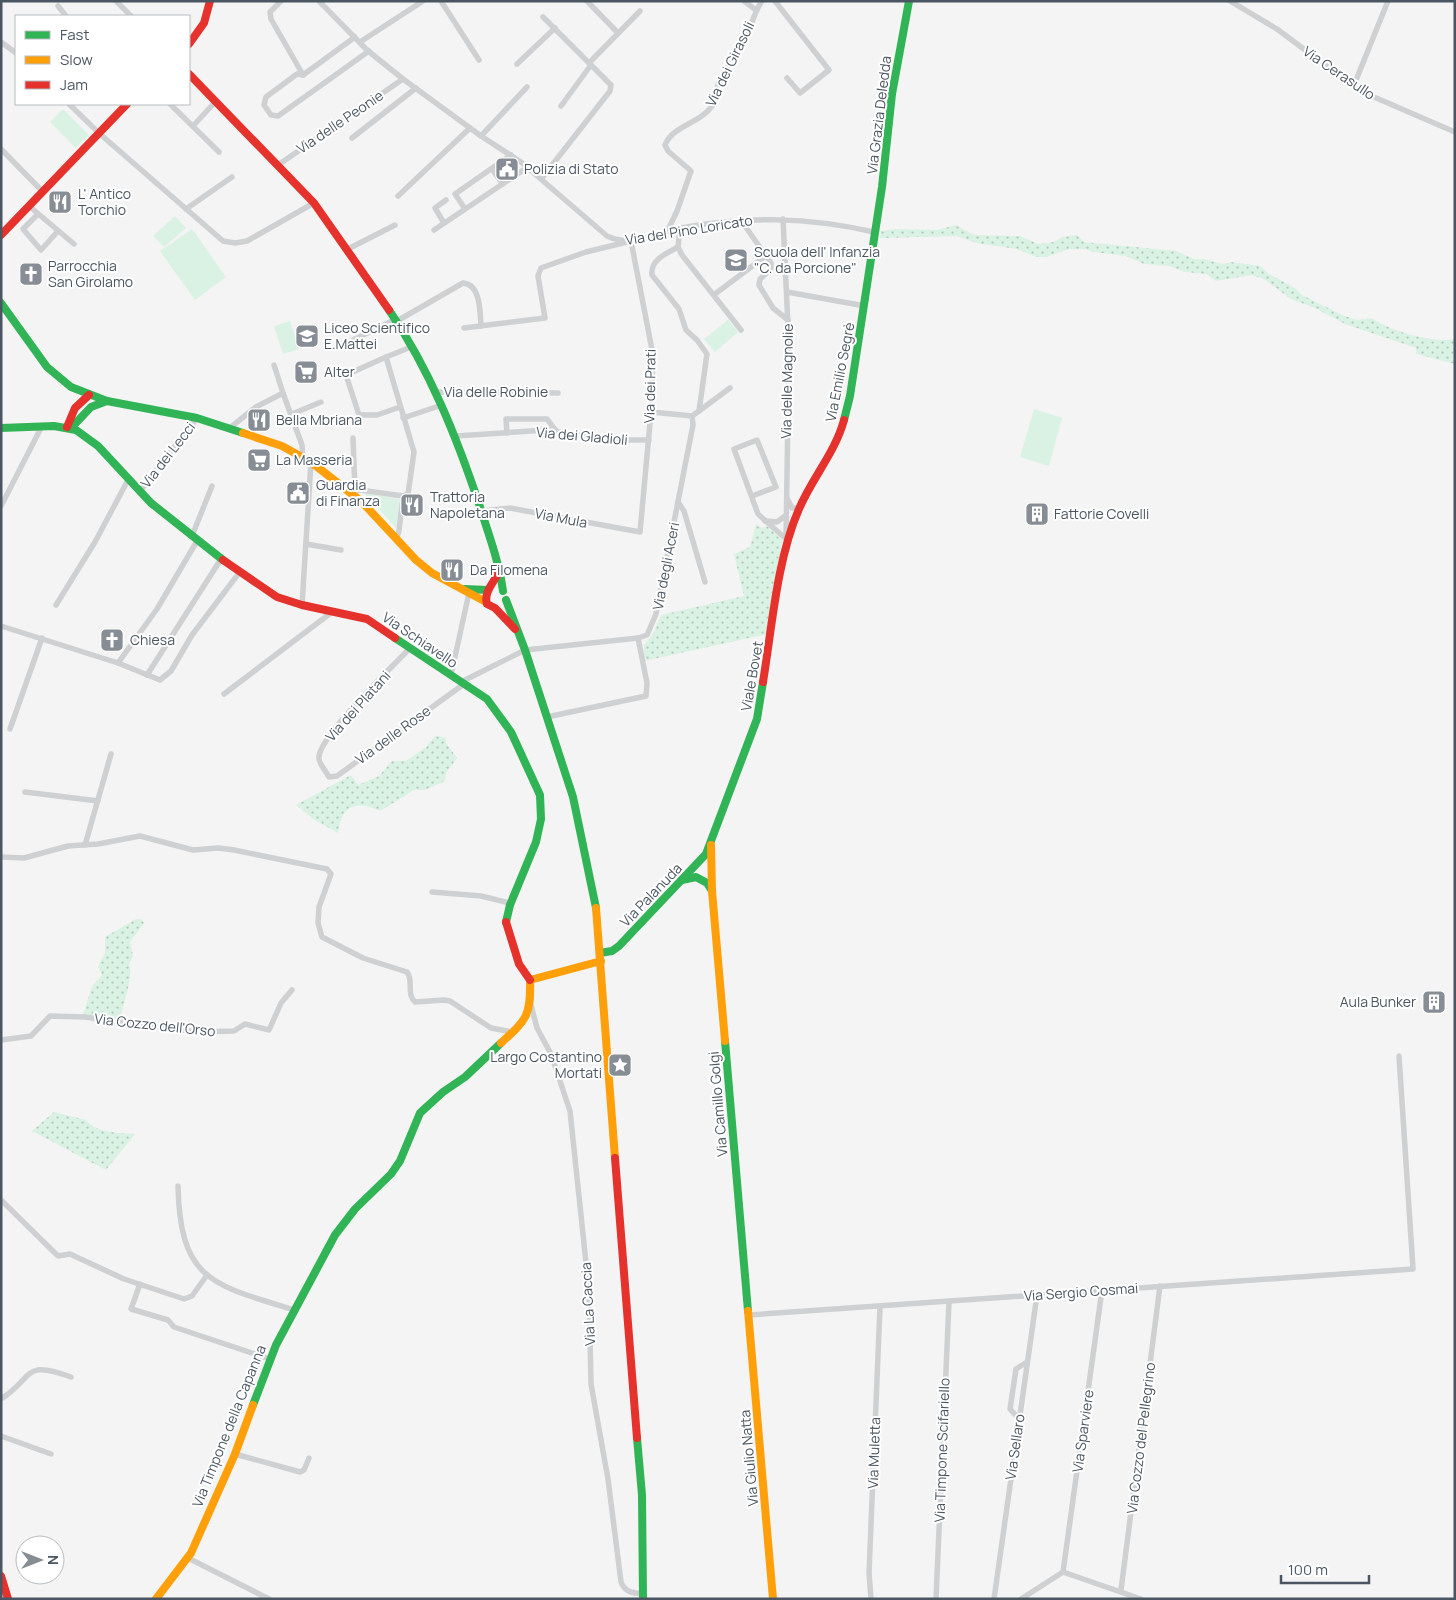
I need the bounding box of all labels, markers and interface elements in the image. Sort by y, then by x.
legend [15,15,190,105]
street label: Via dei Girasoli [701,18,758,109]
text: Fast [60,24,89,45]
street label: Via Cerasullo [1299,41,1379,104]
text: Slow [60,49,93,70]
street label: Via Grazia Deledda [862,55,895,175]
text: Jam [60,74,88,95]
street label: Via delle Peonie [293,86,387,158]
public building icon: Polizia di Stato [494,156,520,182]
place label: Polizia di Stato [524,159,618,178]
place label: L' Antico Torchio [78,184,131,219]
restaurant icon: L' Antico Torchio [47,189,73,215]
street label: Via del Pino Loricato [624,210,754,249]
place label: Scuola dell' Infanzia "C. da Porcione" [754,242,880,277]
school or university icon: Scuola dell' Infanzia "C. da Porcione" [723,247,749,273]
place label: Parrocchia San Girolamo [48,256,133,291]
church icon: Parrocchia San Girolamo [18,261,44,287]
place label: Liceo Scientifico E.Mattei [324,318,430,353]
street label: Via Emilio Segrè [821,320,858,423]
school or university icon: Liceo Scientifico E.Mattei [294,323,320,349]
street label: Via delle Magnolie [776,323,797,439]
street label: Via dei Prati [639,349,660,423]
supermarket icon: Alter [293,359,319,385]
place label: Alter [324,362,355,381]
street label: Via delle Robinie [444,382,548,401]
restaurant icon: Bella Mbriana [246,407,272,433]
place label: Bella Mbriana [276,410,362,429]
street label: Via dei Lecci [136,418,199,491]
street label: Via dei Gladioli [535,422,629,449]
supermarket icon: La Masseria [246,447,272,473]
place label: La Masseria [276,450,352,469]
place label: Guardia di Finanza [316,475,380,510]
public building icon: Guardia di Finanza [285,480,311,506]
place label: Trattoria Napoletana [430,487,505,522]
restaurant icon: Trattoria Napoletana [399,492,425,518]
building icon: Fattorie Covelli [1024,501,1050,527]
street label: Via Mula [533,503,589,532]
place label: Fattorie Covelli [1054,504,1149,523]
street label: Via degli Aceri [648,520,683,611]
restaurant icon: Da Filomena [439,557,465,583]
place label: Da Filomena [470,560,548,579]
street label: Via Schiavello [379,607,462,672]
church icon: Chiesa [99,627,125,653]
place label: Chiesa [130,630,175,649]
street label: Viale Bovet [736,639,767,712]
street label: Via dei Platani [321,666,394,745]
street label: Via delle Rose [351,701,434,768]
street label: Via Palanuda [615,859,686,931]
building icon: Aula Bunker [1421,989,1447,1015]
place label: Aula Bunker [1340,992,1416,1011]
street label: Via Cozzo dell'Orso [94,1009,216,1040]
place label: Largo Costantino Mortati [490,1047,602,1082]
street label: Via Camillo Golgi [703,1051,732,1157]
place icon: Largo Costantino Mortati [607,1052,633,1078]
street label: Via La Caccia [576,1262,599,1346]
street label: Via Sergio Cosmai [1023,1278,1139,1305]
street label: Via Timpone della Capanna [187,1342,270,1510]
street label: Via Cozzo del Pellegrino [1122,1361,1159,1515]
street label: Via Timpone Scifariello [929,1377,954,1523]
street label: Via Sparviere [1067,1388,1098,1474]
street label: Via Giulio Natta [735,1409,762,1507]
street label: Via Sellaro [1000,1413,1029,1481]
street label: Via Muletta [863,1417,884,1489]
north arrow [15,1535,65,1585]
scale bar [1281,1552,1368,1584]
text: N [44,1555,63,1565]
text: 100 m [1288,1559,1328,1580]

